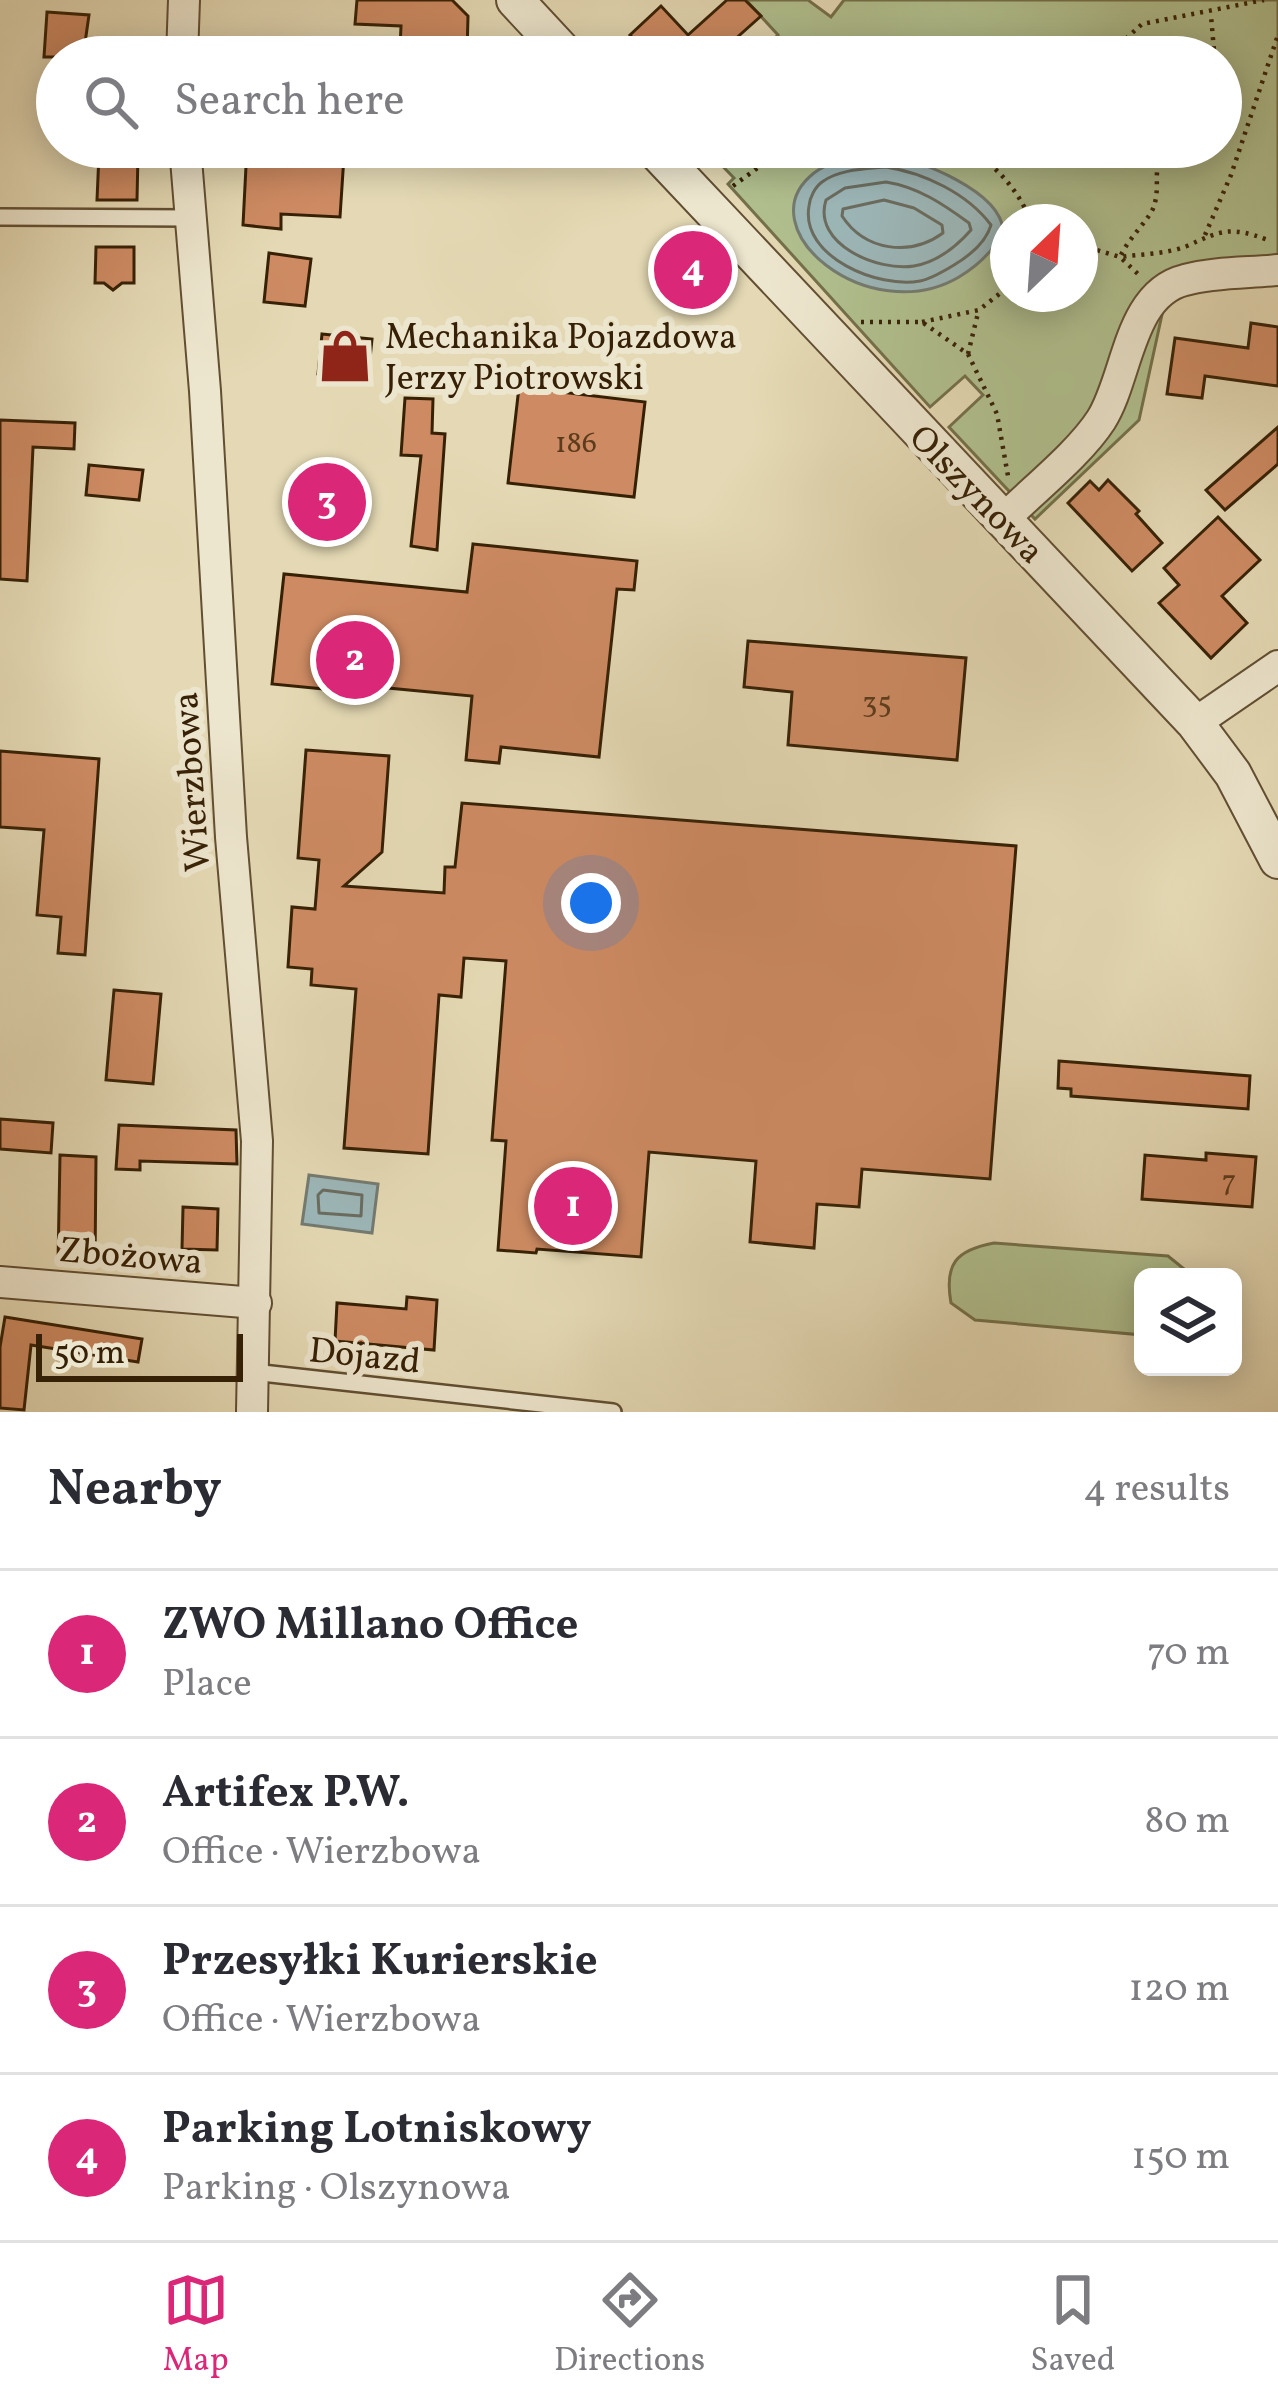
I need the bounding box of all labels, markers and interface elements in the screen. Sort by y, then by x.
search box [36,36,1242,168]
icon: search [78,69,144,135]
text: Search here [174,71,405,134]
north arrow [990,204,1098,312]
pin: 4 [654,225,732,315]
place label: Mechanika Pojazdowa Jerzy Piotrowski [385,314,737,405]
shop icon: Mechanika Pojazdowa Jerzy Piotrowski [316,327,374,385]
street label: Olszynowa [896,415,1054,576]
house number: 186 [555,423,597,465]
pin: 3 [288,457,366,547]
pin: 2 [316,615,394,705]
house number: 35 [862,683,892,725]
street label: Wierzbowa [163,690,225,873]
your location [561,873,621,933]
pin: 1 [534,1161,612,1251]
house number: 7 [1222,1161,1236,1203]
street label: Zbożowa [57,1227,205,1289]
map controls [1134,1268,1242,1376]
button: layers [1134,1268,1242,1376]
street label: Dojazd [306,1327,423,1389]
scale bar [36,1328,243,1381]
text: 50 m [54,1332,125,1378]
text: Nearby [48,1455,222,1526]
text: 4 results [1083,1463,1230,1517]
text: ZWO Millano Office [162,1595,578,1658]
text: 1 [79,1627,95,1681]
text: 70 m [1147,1627,1230,1681]
text: Place [162,1658,252,1712]
text: Artifex P.W. [162,1763,410,1826]
text: 2 [77,1795,97,1849]
text: 80 m [1144,1795,1230,1849]
text: Office · Wierzbowa [162,1826,481,1880]
text: Przesyłki Kurierskie [162,1931,598,1994]
text: 3 [77,1963,97,2017]
text: 120 m [1129,1963,1230,2017]
text: Office · Wierzbowa [162,1994,481,2048]
text: Parking Lotniskowy [162,2099,592,2162]
text: 4 [75,2131,99,2185]
text: 150 m [1131,2131,1230,2185]
text: Parking · Olszynowa [162,2162,511,2216]
tab: Map [163,2267,229,2385]
tab: Directions [554,2267,705,2385]
tab: Saved [1030,2267,1115,2385]

